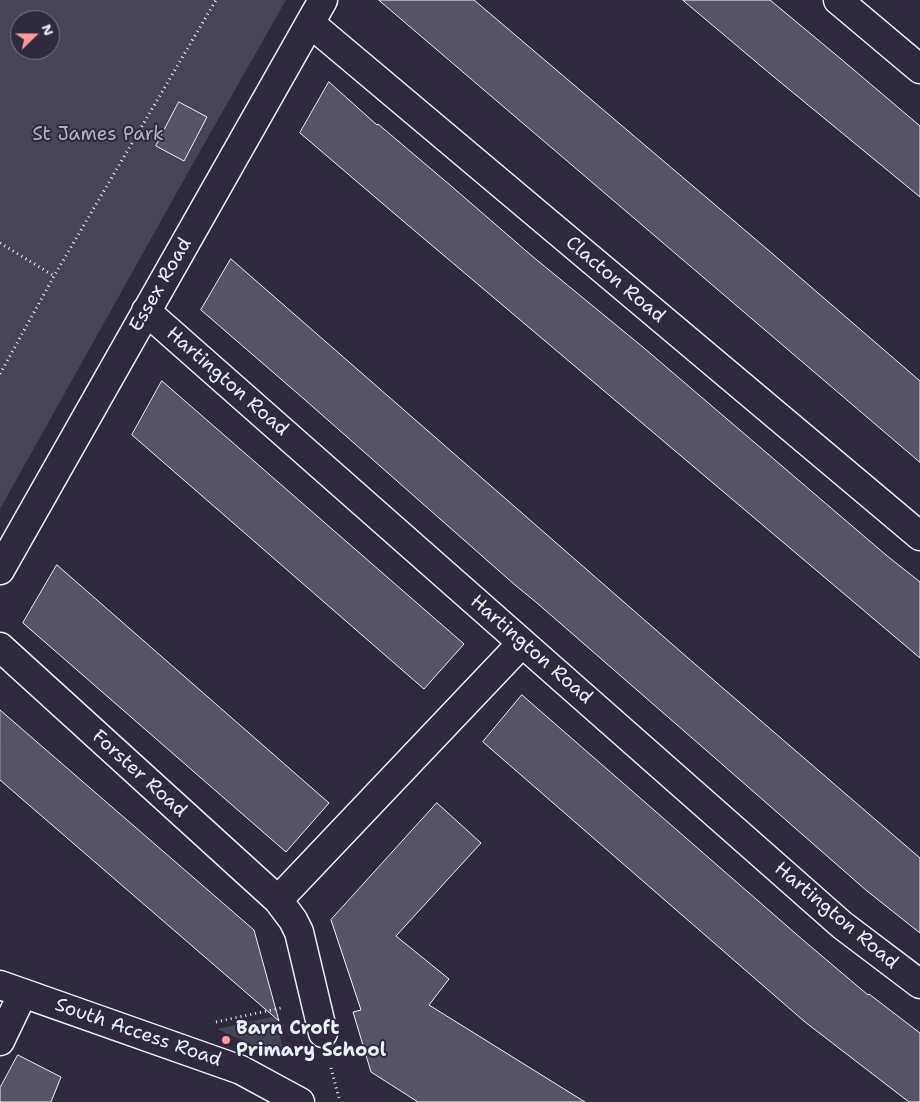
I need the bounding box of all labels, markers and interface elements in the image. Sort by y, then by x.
north arrow [10,10,60,60]
text: N [38,21,58,38]
park label: St James Park [32,124,164,146]
street label: Clacton Road [561,232,669,328]
street label: Essex Road [125,234,197,336]
street label: Hartington Road [161,323,293,441]
street label: Hartington Road [465,591,597,709]
street label: Forster Road [87,725,191,823]
street label: Hartington Road [769,858,903,974]
street label: South Access Road [52,994,224,1072]
place label: Barn Croft Primary School [236,1018,386,1062]
marker: Barn Croft Primary School [220,1034,232,1046]

